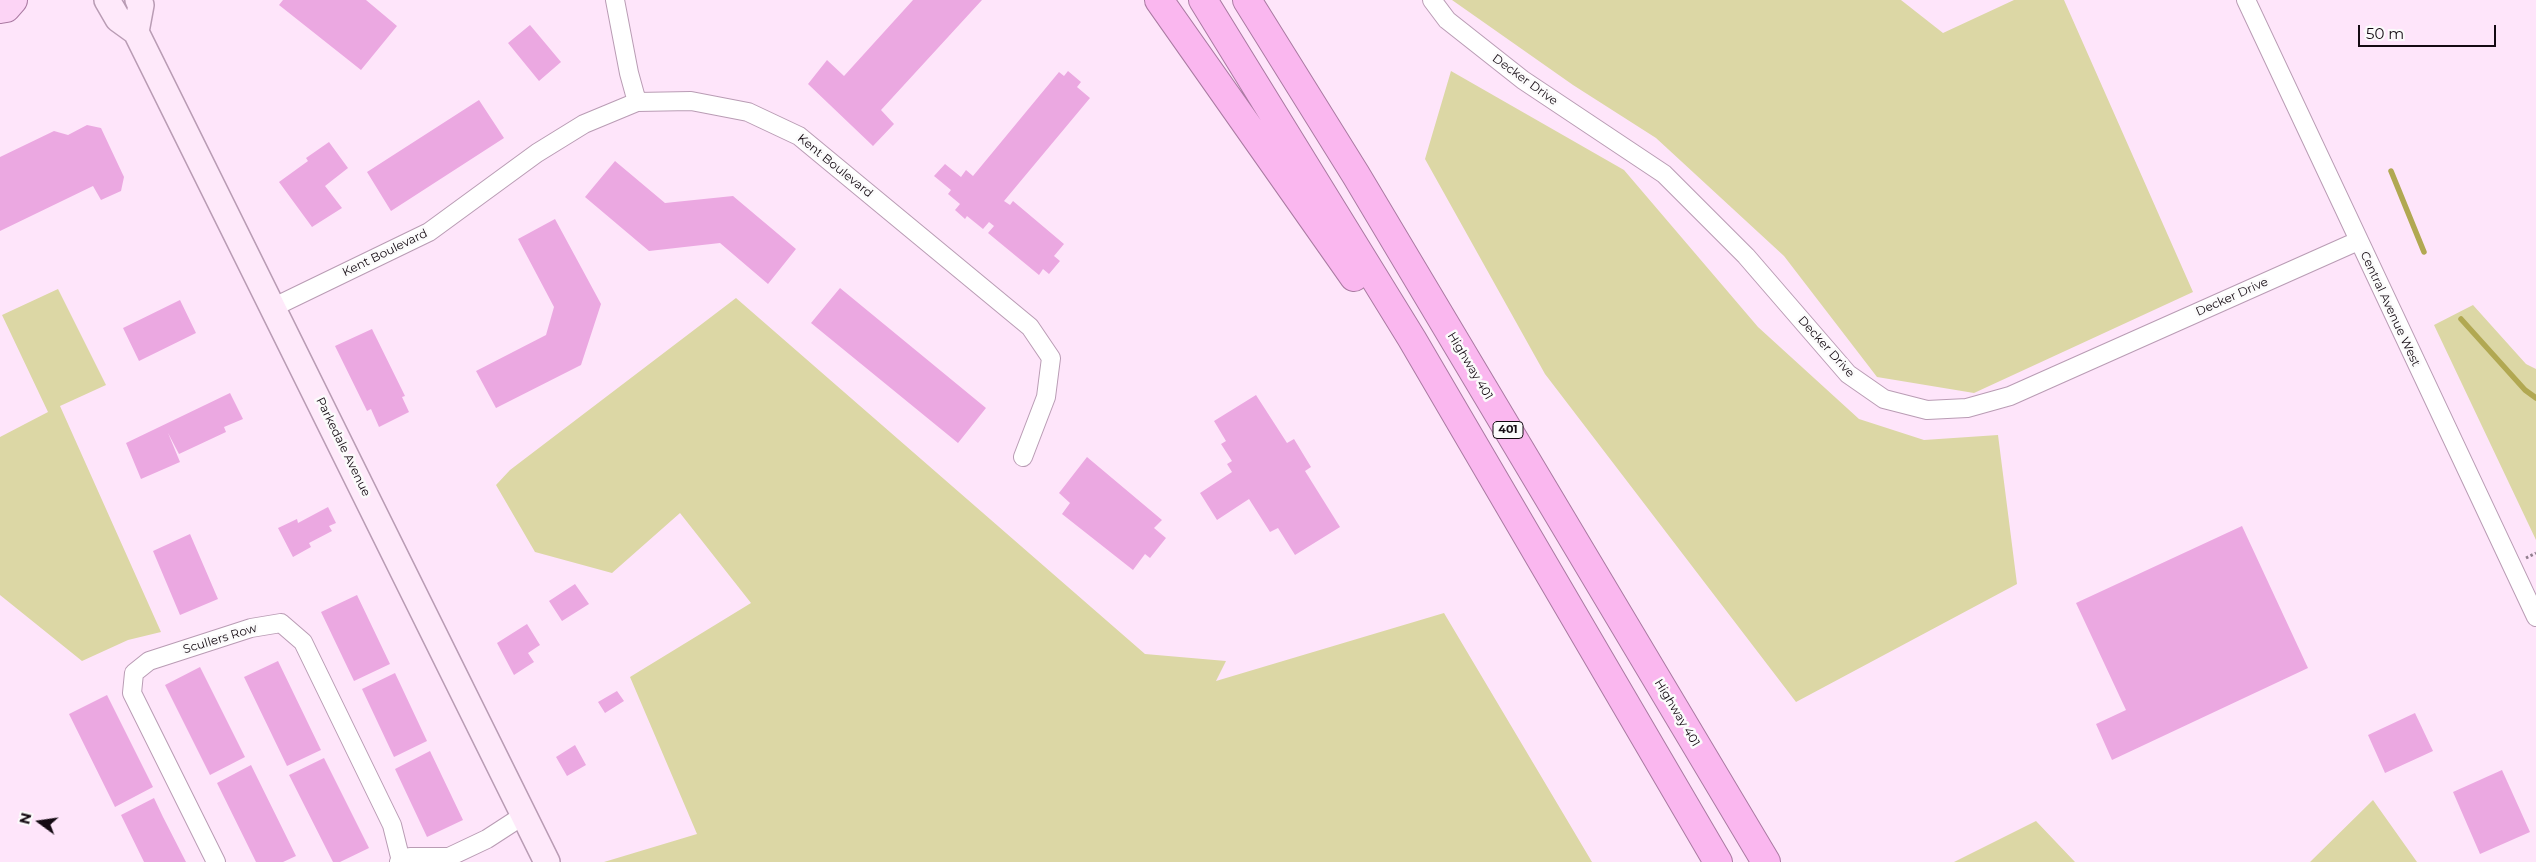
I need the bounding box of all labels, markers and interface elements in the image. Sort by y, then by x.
scale bar [2361,15,2498,47]
text: 50 m [2366,24,2404,43]
street label: Decker Drive [1489,51,1561,109]
street label: Kent Boulevard [794,131,876,201]
street label: Kent Boulevard [340,226,430,280]
street label: Central Avenue West [2357,249,2423,369]
street label: Decker Drive [2194,275,2270,319]
street label: Decker Drive [1795,313,1857,381]
street label: Highway 401 [1444,330,1496,402]
street label: Parkedale Avenue [313,395,373,499]
road number: 401 [1493,422,1523,438]
street label: Scullers Row [181,621,259,657]
street label: Highway 401 [1651,677,1703,749]
north arrow [15,797,65,847]
text: N [15,811,36,826]

